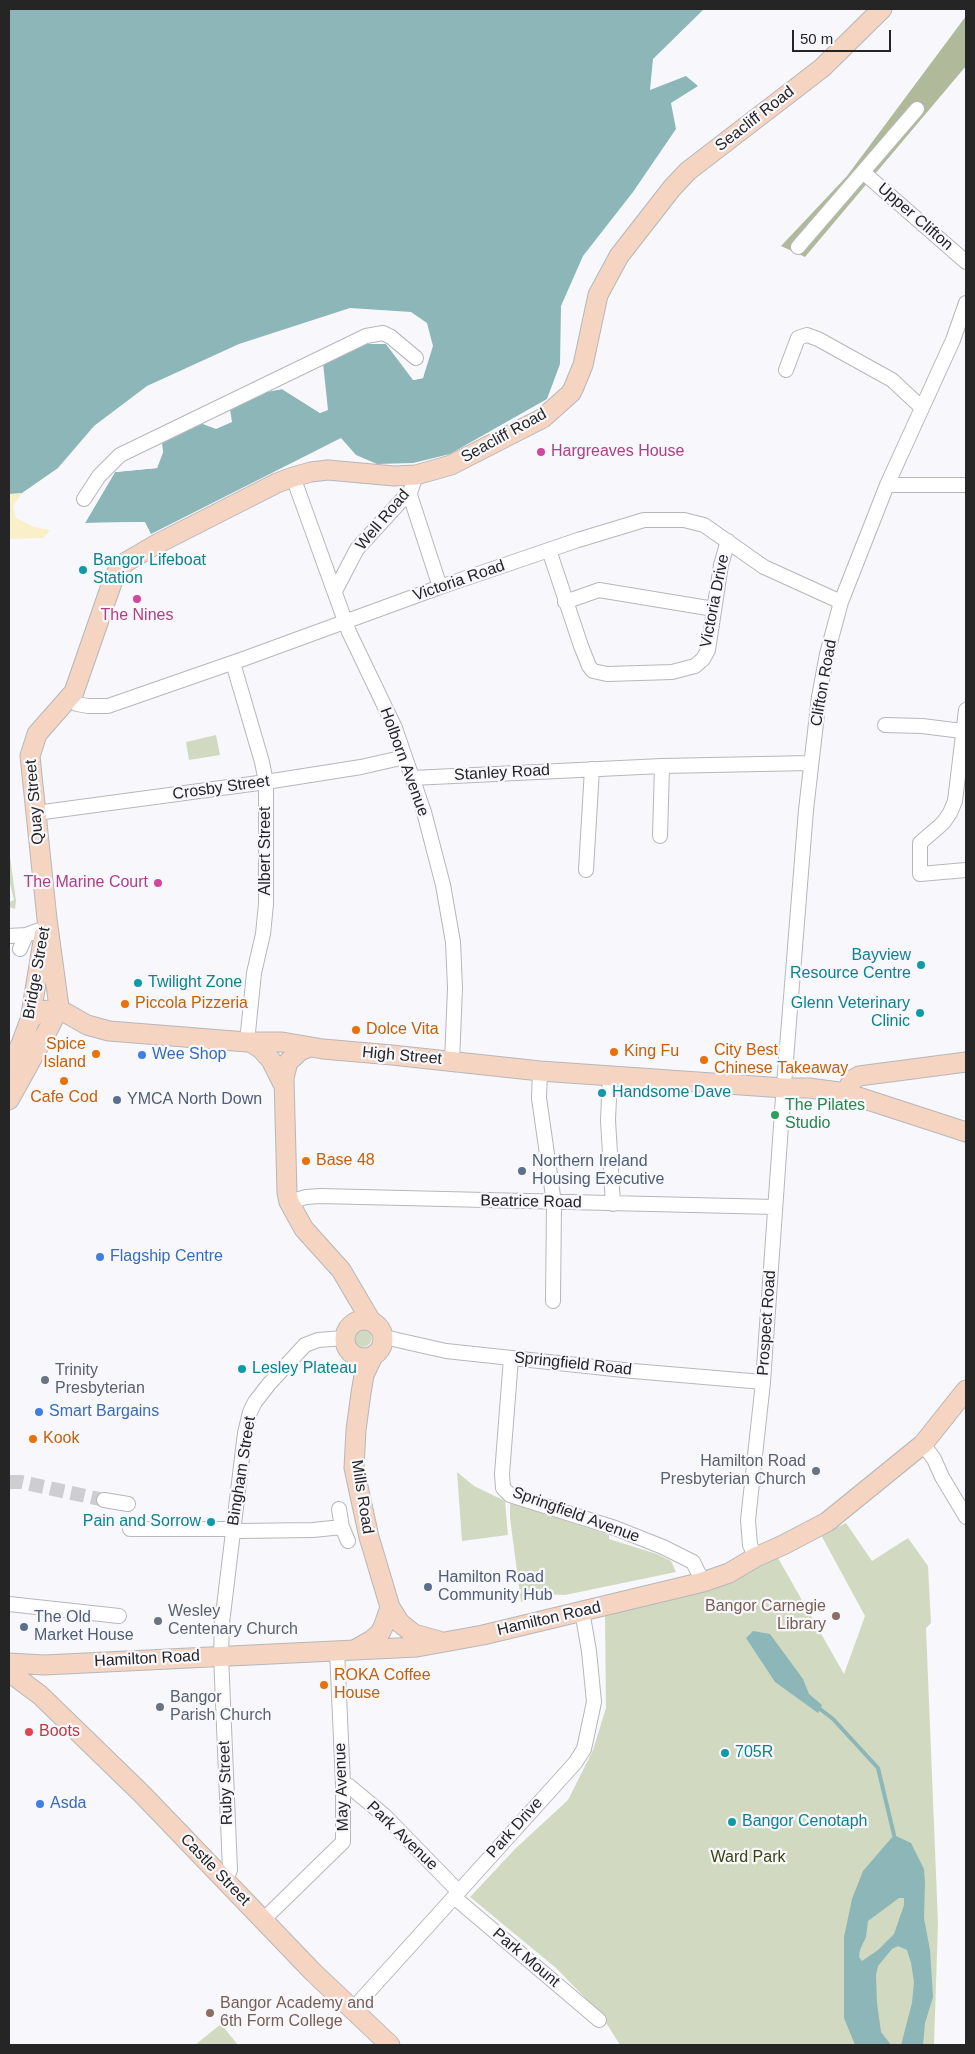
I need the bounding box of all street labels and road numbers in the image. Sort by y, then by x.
street label: Seacliff Road [712,82,798,156]
street label: Upper Clifton [873,179,957,255]
street label: Seacliff Road [458,405,550,467]
street label: Well Road [352,486,414,554]
street label: Victoria Drive [697,553,733,649]
street label: Victoria Road [411,556,507,606]
street label: Clifton Road [807,638,841,728]
street label: Holborn Avenue [375,705,433,819]
street label: Quay Street [22,759,48,845]
street label: Stanley Road [454,761,550,785]
street label: Crosby Street [171,772,271,804]
street label: Albert Street [256,807,276,895]
street label: Bridge Street [19,925,55,1021]
street label: High Street [361,1043,443,1069]
street label: Beatrice Road [480,1192,582,1212]
street label: Prospect Road [754,1270,780,1376]
street label: Springfield Road [513,1348,633,1380]
street label: Bingham Street [224,1415,260,1527]
street label: Mills Road [347,1459,377,1535]
street label: Springfield Avenue [510,1483,642,1547]
street label: Hamilton Road [495,1598,603,1640]
street label: Hamilton Road [94,1647,200,1671]
street label: Ruby Street [215,1740,237,1826]
street label: May Avenue [331,1742,353,1832]
street label: Park Drive [483,1794,547,1862]
street label: Park Avenue [362,1797,442,1875]
street label: Castle Street [176,1830,254,1910]
street label: Park Mount [488,1924,564,1992]

